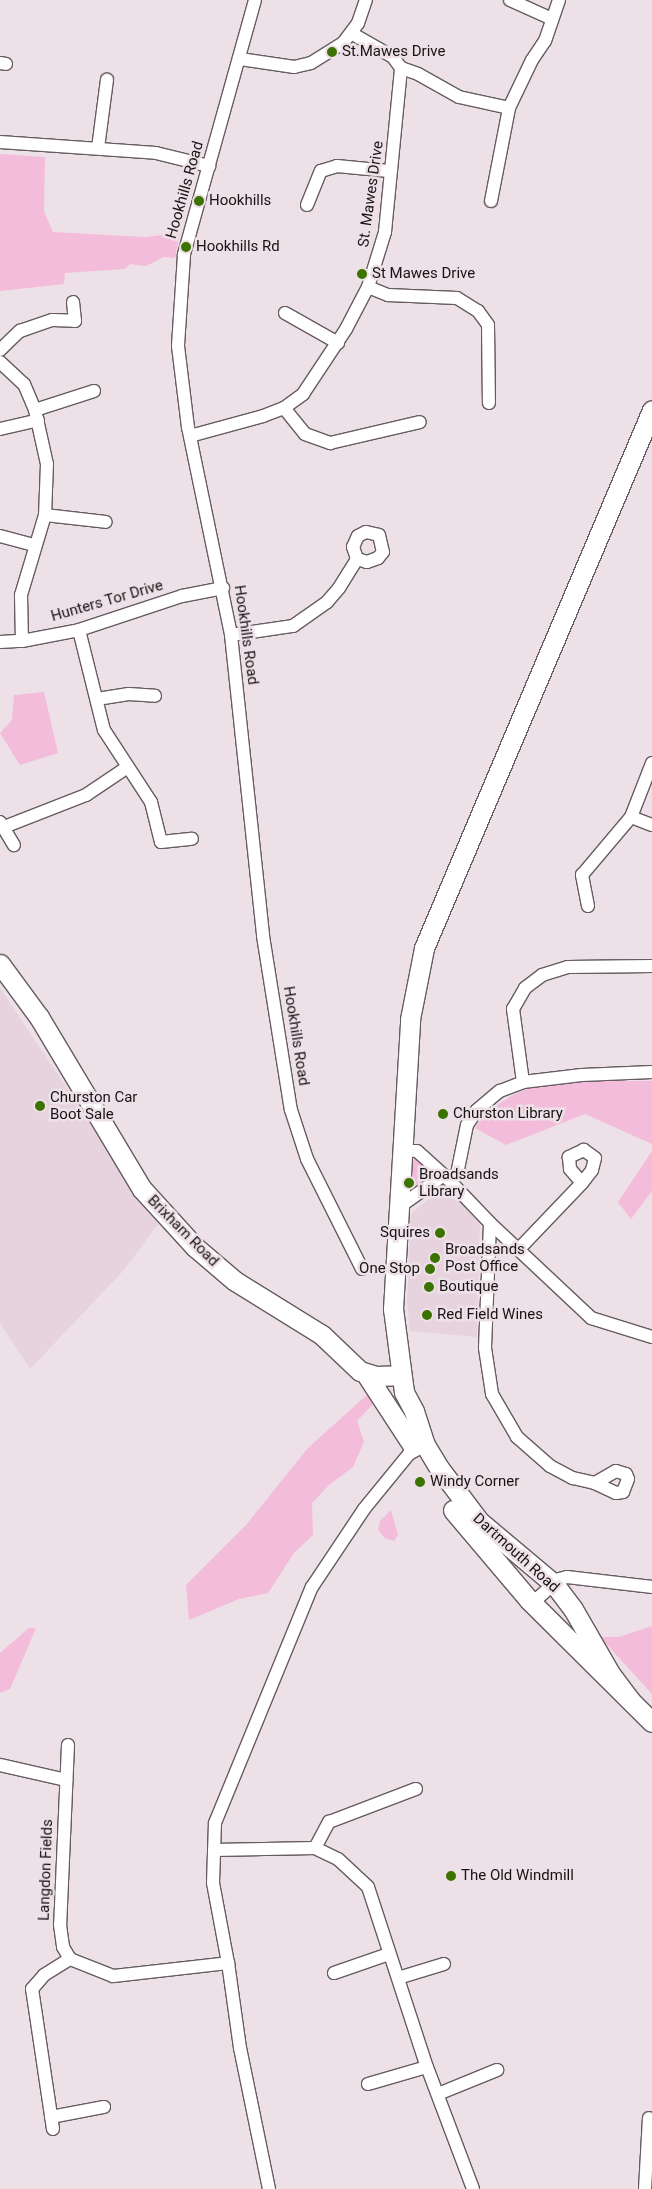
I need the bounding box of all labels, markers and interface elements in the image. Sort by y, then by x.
place label: St.Mawes Drive [342,43,445,61]
marker: St.Mawes Drive [326,46,338,58]
street label: Hookhills Road [162,139,208,241]
street label: St. Mawes Drive [355,140,387,248]
place label: Hookhills [209,192,271,210]
marker: Hookhills [193,195,205,207]
place label: Hookhills Rd [196,238,280,256]
marker: Hookhills Rd [180,241,192,253]
place label: St Mawes Drive [372,265,475,283]
marker: St Mawes Drive [356,268,368,280]
street label: Hunters Tor Drive [49,576,165,626]
street label: Hookhills Road [230,584,262,686]
street label: Hookhills Road [279,985,313,1087]
place label: Churston Car Boot Sale [50,1088,137,1123]
marker: Churston Car Boot Sale [34,1100,46,1112]
place label: Churston Library [453,1105,563,1123]
marker: Churston Library [437,1108,449,1120]
place label: Broadsands Library [419,1165,499,1200]
marker: Broadsands Library [403,1177,415,1189]
street label: Brixham Road [144,1192,222,1270]
place label: Squires [380,1224,430,1242]
marker: Squires [434,1227,446,1239]
place label: Broadsands Post Office [445,1240,525,1275]
marker: Broadsands Post Office [429,1252,441,1264]
place label: One Stop [359,1260,420,1278]
marker: One Stop [424,1263,436,1275]
place label: Boutique [439,1278,498,1296]
marker: Boutique [423,1281,435,1293]
place label: Red Field Wines [437,1306,543,1324]
marker: Red Field Wines [421,1309,433,1321]
place label: Windy Corner [430,1473,519,1491]
marker: Windy Corner [414,1476,426,1488]
street label: Dartmouth Road [469,1510,563,1596]
street label: Langdon Fields [35,1819,57,1921]
place label: The Old Windmill [461,1867,574,1885]
marker: The Old Windmill [445,1870,457,1882]

